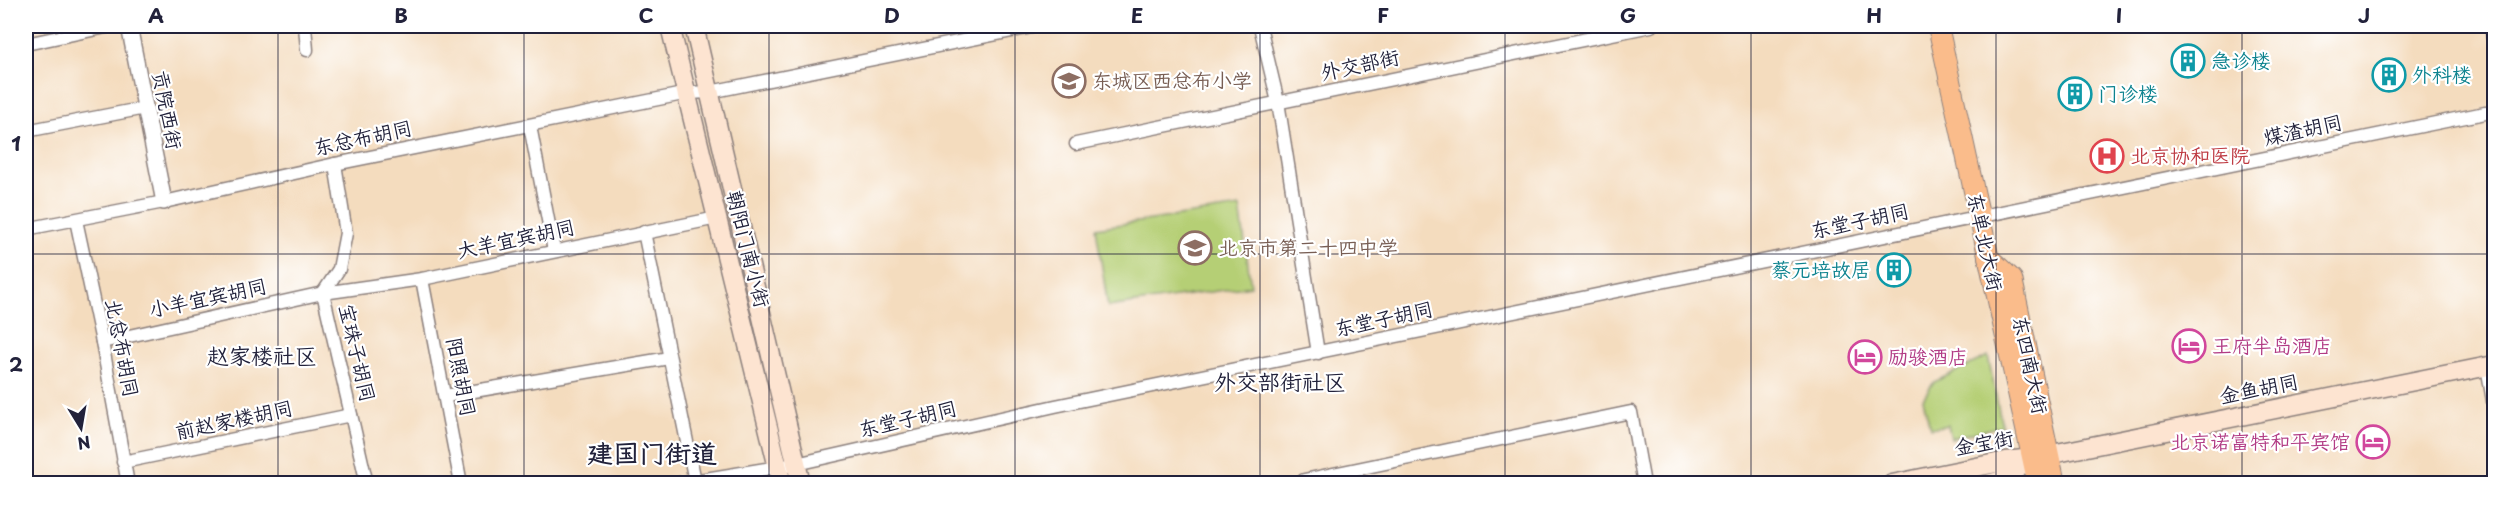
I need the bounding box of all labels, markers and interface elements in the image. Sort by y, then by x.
text: A [148,0,164,30]
text: B [394,0,408,30]
text: C [638,0,654,30]
text: D [884,0,900,30]
text: E [1131,0,1143,30]
text: F [1377,0,1389,30]
text: G [1620,0,1636,30]
text: H [1866,0,1882,30]
text: I [2116,0,2122,30]
text: J [2358,0,2370,30]
street label: 外交部街 [1318,41,1402,87]
building icon: 急诊楼 [2170,43,2206,79]
place label: 急诊楼 [2211,45,2271,75]
building icon: 外科楼 [2371,57,2407,93]
place label: 外科楼 [2412,59,2472,89]
school or university icon: 东城区西总布小学 [1051,63,1087,99]
place label: 东城区西总布小学 [1092,65,1252,95]
street label: 贡院西街 [146,68,190,152]
building icon: 门诊楼 [2057,76,2093,112]
place label: 门诊楼 [2098,78,2158,108]
street label: 煤渣胡同 [2261,106,2345,152]
street label: 东总布胡同 [311,112,415,162]
text: 1 [11,128,21,158]
hospital icon: 北京协和医院 [2089,138,2125,174]
place label: 北京协和医院 [2130,140,2250,170]
street label: 朝阳门南小街 [720,187,778,311]
street label: 东单北大街 [1961,190,2011,294]
street label: 东堂子胡同 [1808,195,1912,245]
street label: 大羊宜宾胡同 [454,211,578,265]
school or university icon: 北京市第二十四中学 [1177,230,1213,266]
place label: 北京市第二十四中学 [1218,232,1398,262]
building icon: 蔡元培故居 [1876,252,1912,288]
place label: 蔡元培故居 [1771,254,1871,284]
street label: 小羊宜宾胡同 [146,270,270,324]
street label: 东堂子胡同 [1332,293,1436,343]
street label: 北总布胡同 [99,296,147,400]
street label: 宝珠子胡同 [332,301,384,405]
street label: 东四南大街 [2006,313,2056,417]
hotel icon: 王府半岛酒店 [2171,328,2207,364]
place label: 王府半岛酒店 [2212,330,2332,360]
street label: 阳照胡同 [440,335,484,419]
district label: 赵家楼社区 [207,338,317,371]
hotel icon: 励骏酒店 [1847,339,1883,375]
place label: 励骏酒店 [1888,341,1968,371]
text: 2 [9,349,23,379]
district label: 外交部街社区 [1214,364,1346,397]
street label: 金鱼胡同 [2217,366,2301,410]
street label: 前赵家楼胡同 [172,392,296,446]
street label: 东堂子胡同 [856,392,960,444]
north arrow [51,398,111,458]
street label: 金宝街 [1952,422,2016,462]
hotel icon: 北京诺富特和平宾馆 [2355,424,2391,460]
place label: 北京诺富特和平宾馆 [2170,426,2350,456]
text: N [76,431,93,457]
district label: 建国门街道 [587,433,717,472]

